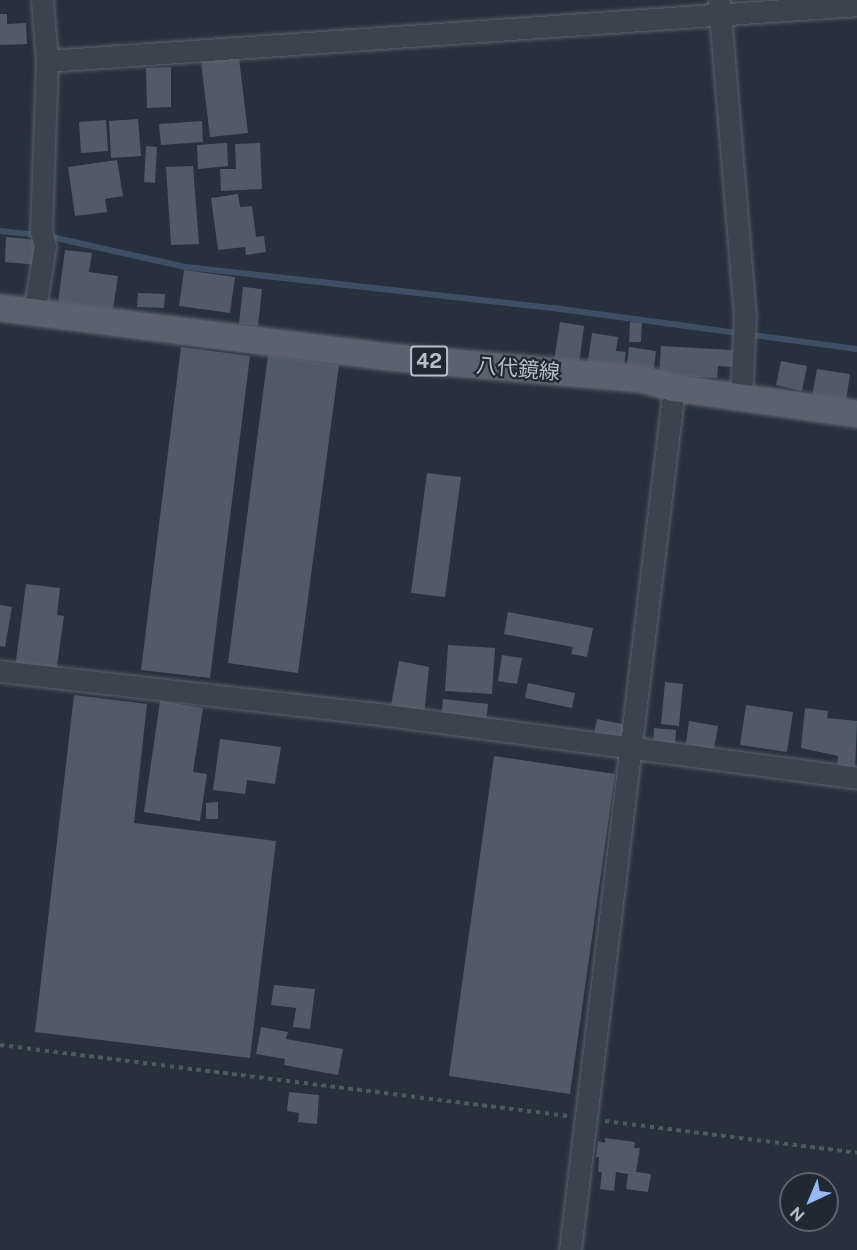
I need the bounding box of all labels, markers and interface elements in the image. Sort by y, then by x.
road number: 42 [410,344,448,378]
street label: 八代鏡線 [475,353,561,385]
north arrow [779,1172,839,1232]
text: N [786,1203,809,1225]

